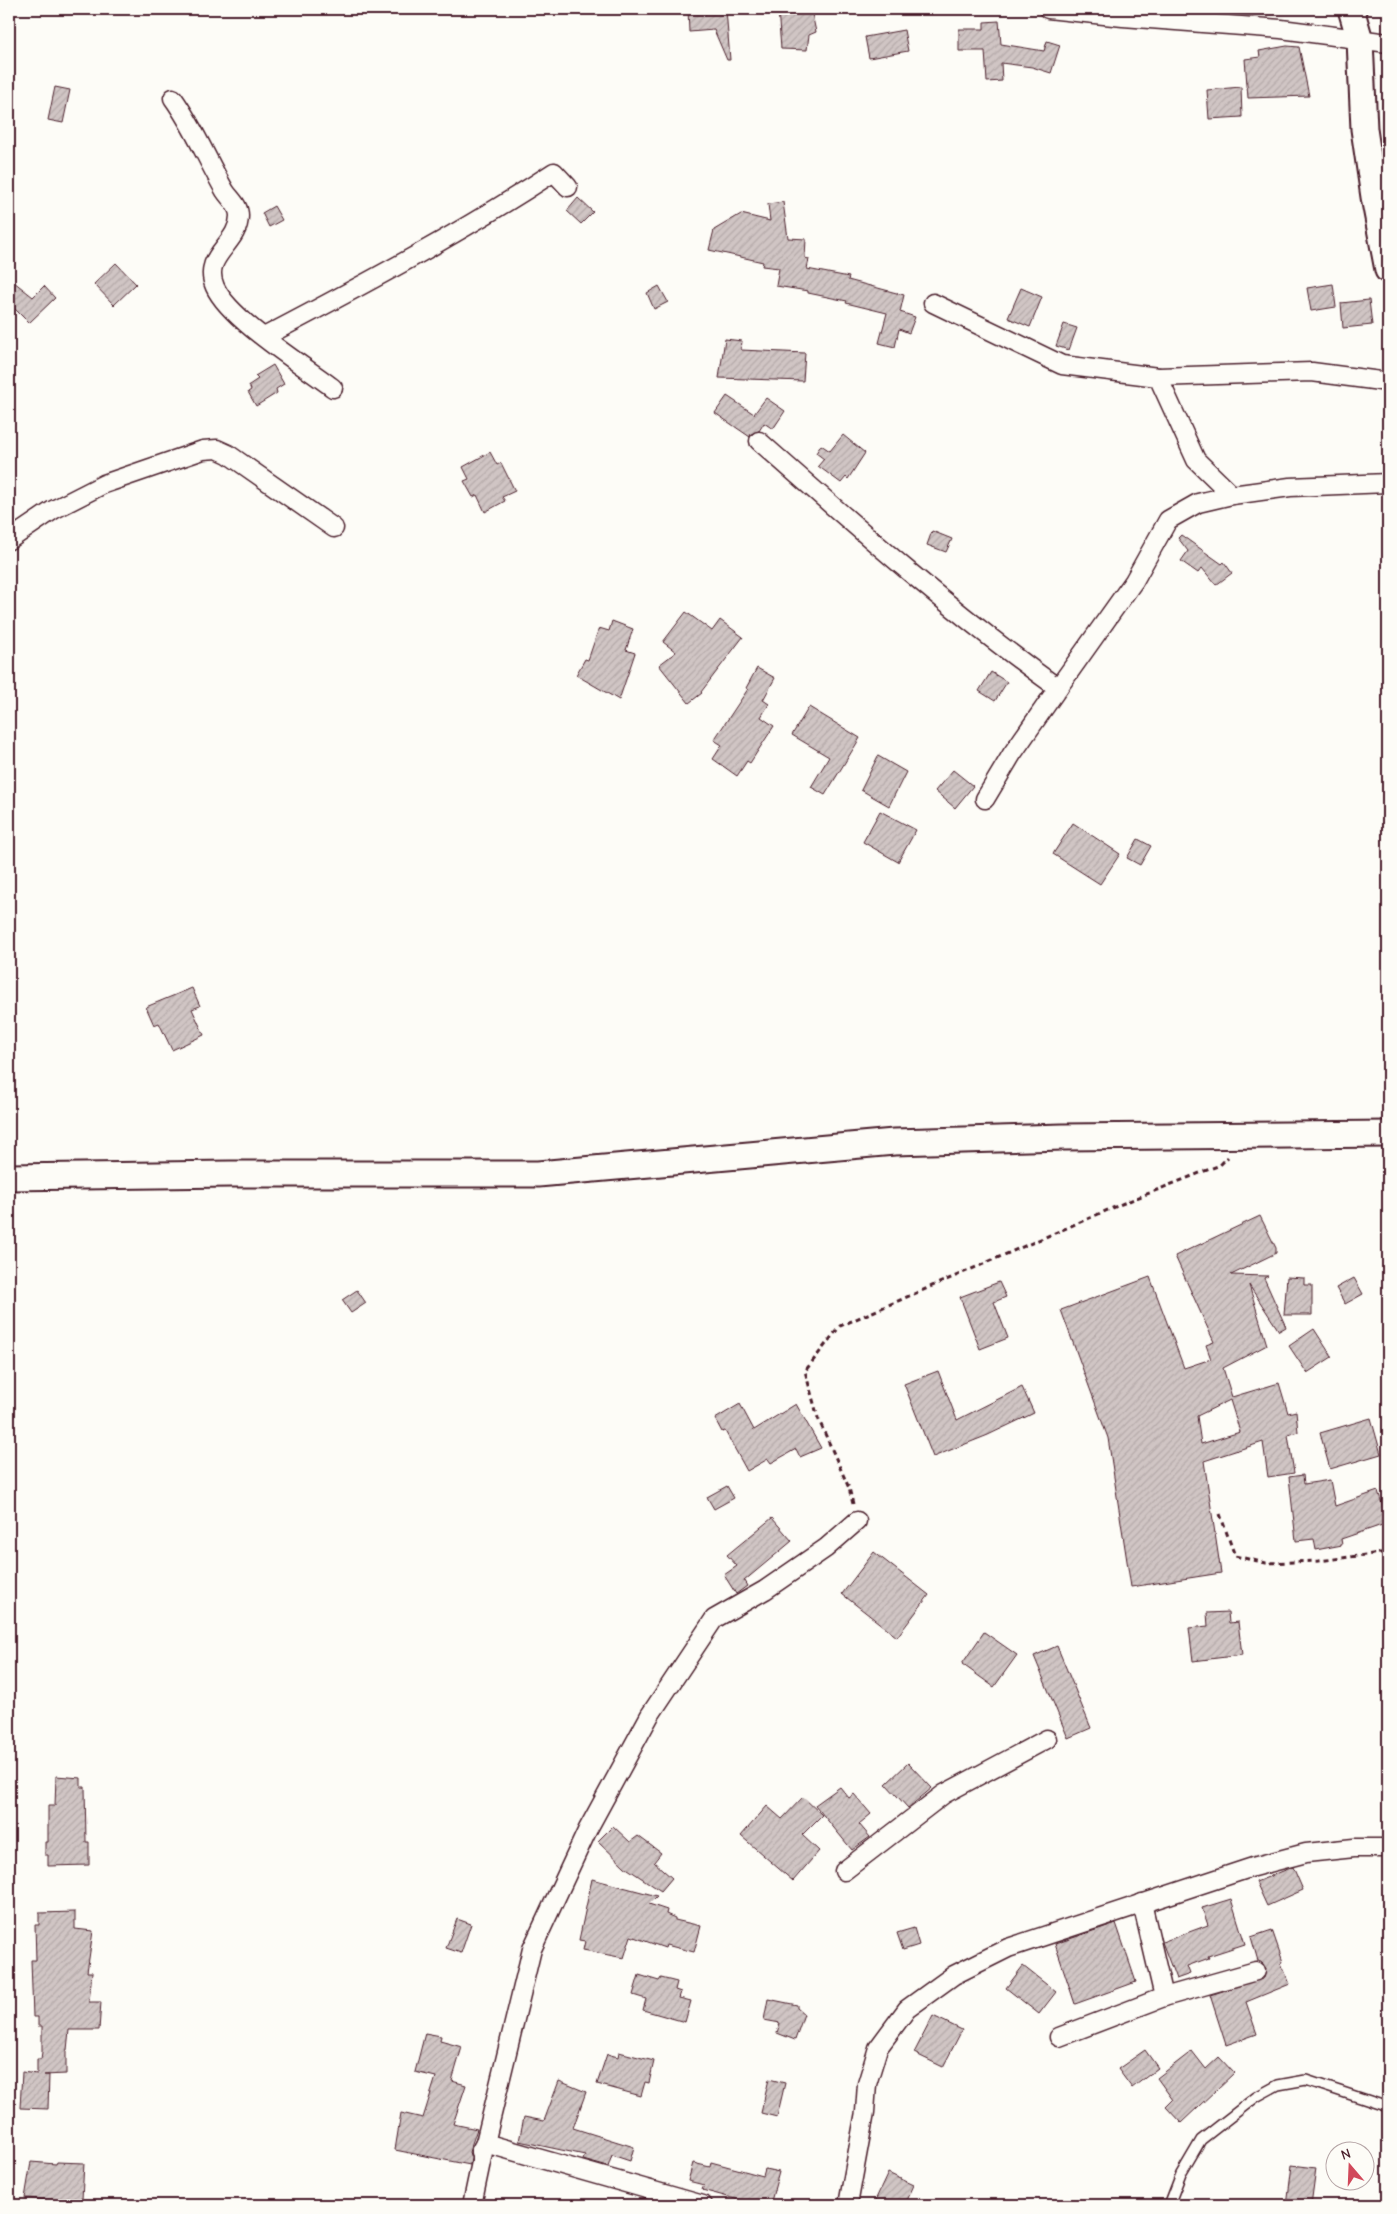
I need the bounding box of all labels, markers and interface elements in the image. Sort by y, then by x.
north arrow [1324,2142,1374,2192]
text: N [1339,2145,1353,2164]

